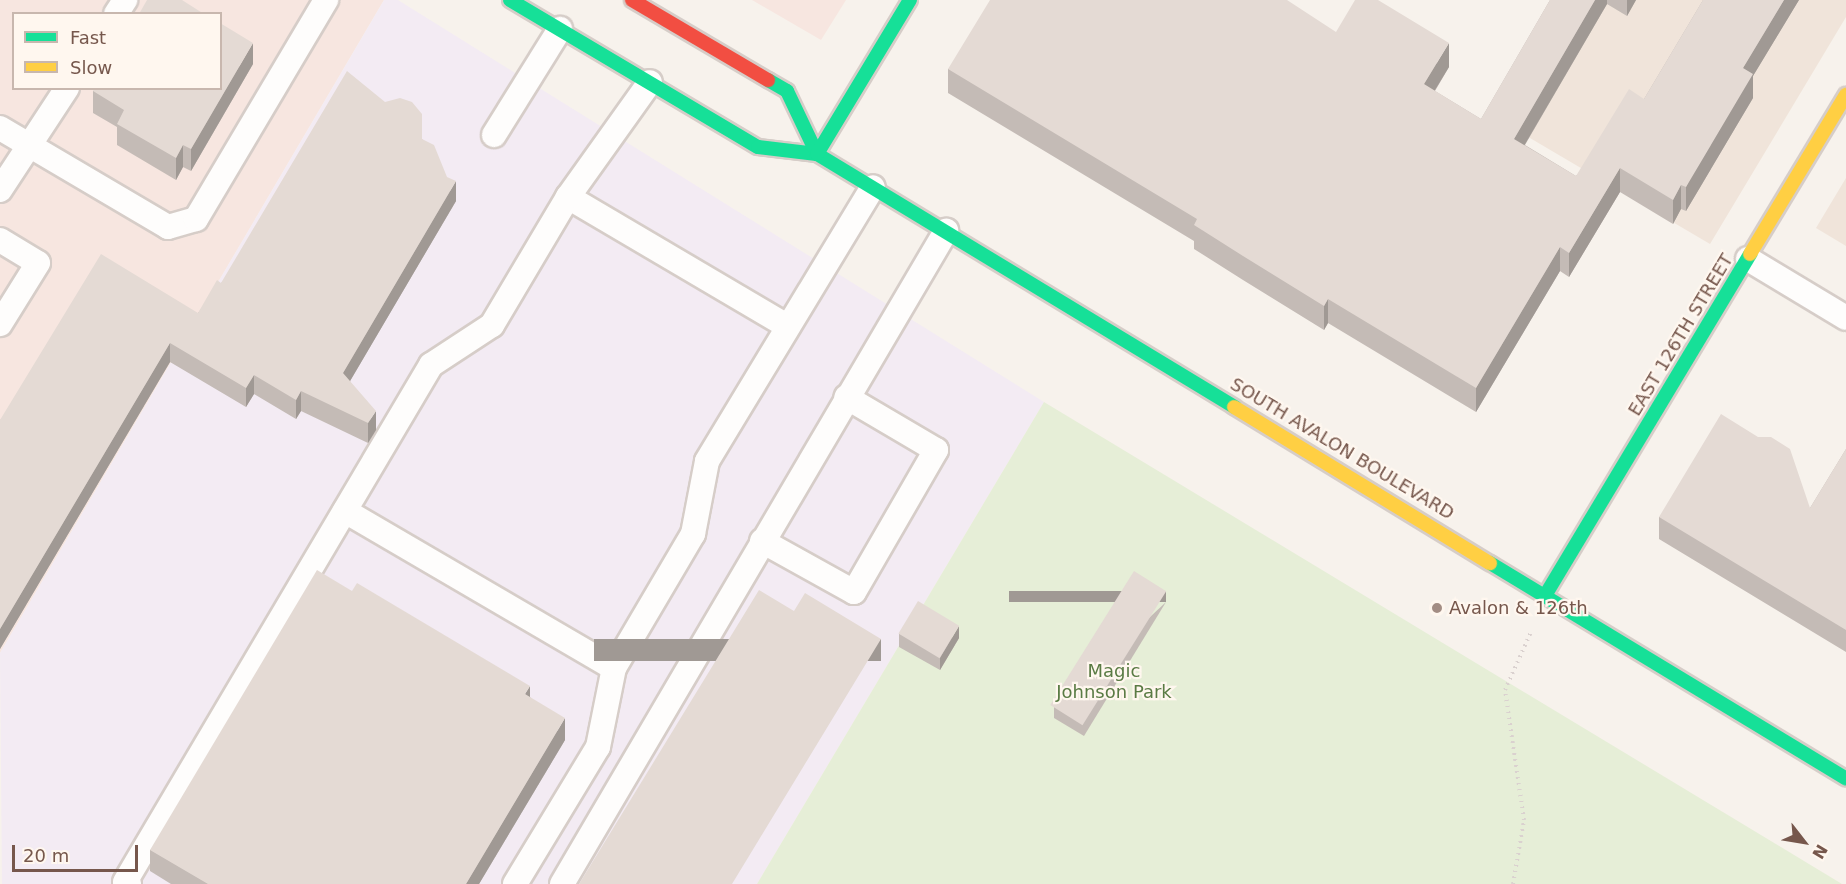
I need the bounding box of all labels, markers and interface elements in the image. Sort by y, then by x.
legend [12,12,222,90]
text: Fast [70,27,106,48]
text: Slow [70,57,112,78]
street label: EAST 126TH STREET [1624,250,1738,420]
street label: SOUTH AVALON BOULEVARD [1226,374,1458,524]
place label: Avalon & 126th [1449,597,1588,619]
marker: Avalon & 126th [1430,601,1444,615]
park label: Magic Johnson Park [1056,661,1172,704]
north arrow [1774,812,1834,872]
scale bar [15,833,141,871]
text: N [1808,841,1831,862]
text: 20 m [23,845,69,866]

